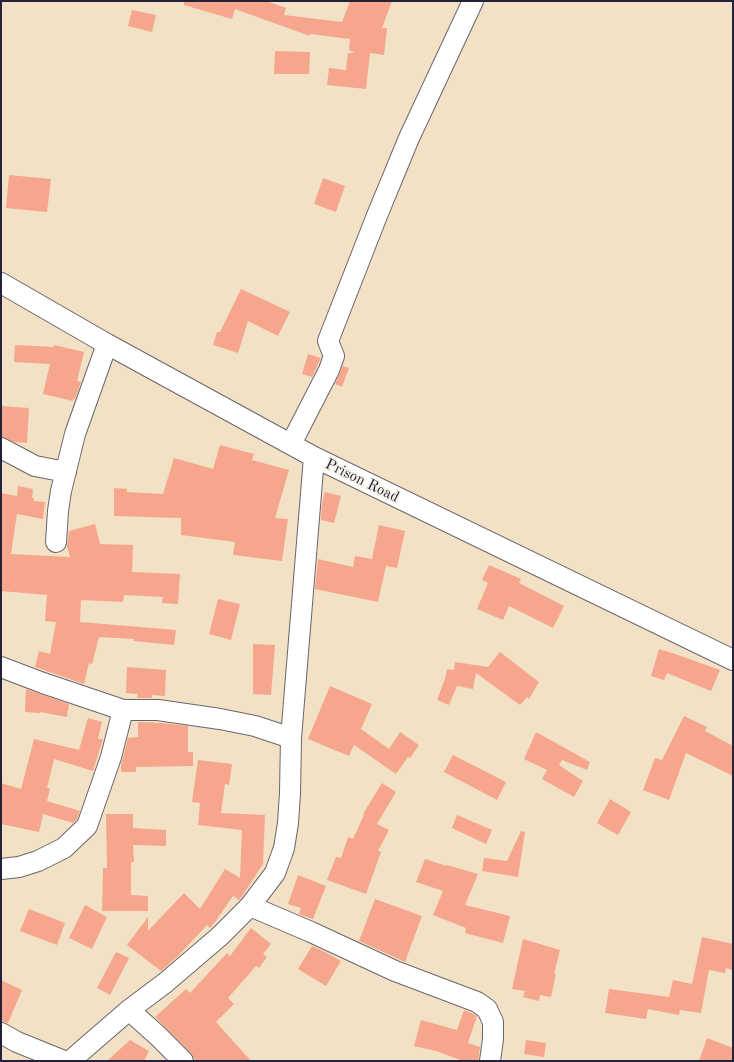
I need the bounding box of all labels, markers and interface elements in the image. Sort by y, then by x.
street label: Prison Road [322,455,402,507]

